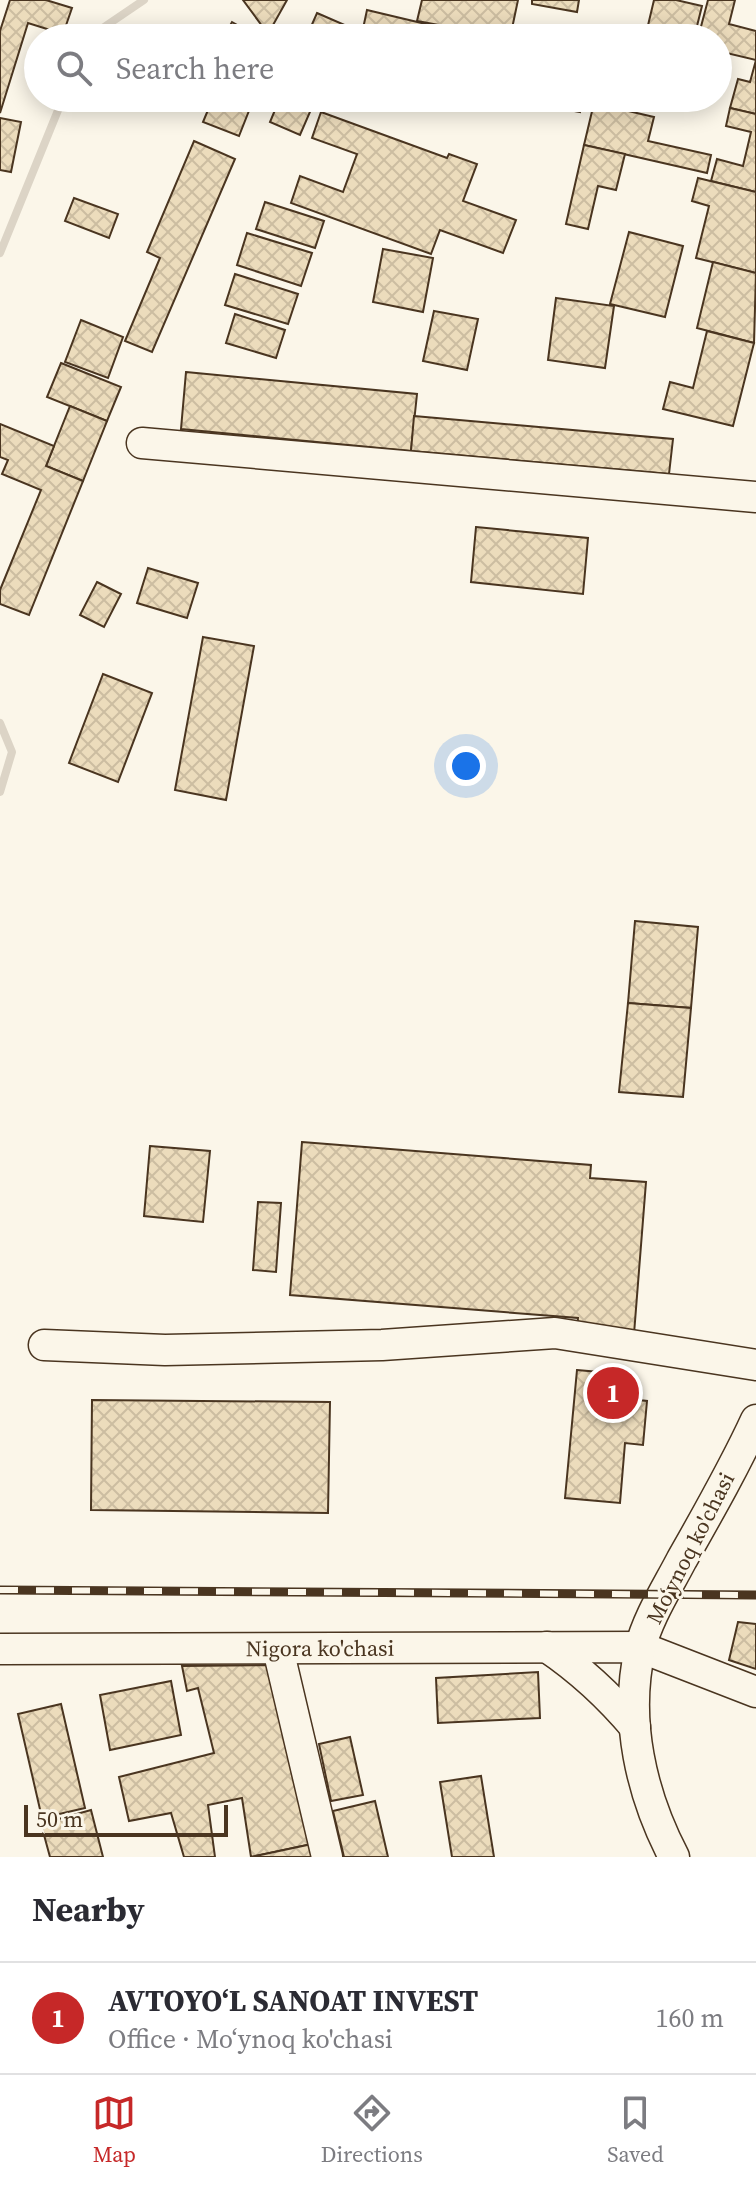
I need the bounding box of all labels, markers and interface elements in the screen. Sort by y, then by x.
search box [24,24,732,112]
icon: search [52,46,96,90]
text: Search here [116,48,274,89]
your location [446,746,486,786]
pin: 1 [587,1363,639,1423]
street label: Moʻynoq ko'chasi [639,1467,741,1629]
street label: Nigora ko'chasi [246,1633,394,1663]
scale bar [24,1801,228,1837]
text: 50 m [36,1804,83,1834]
text: Nearby [32,1886,145,1932]
text: AVTOYO‘L SANOAT INVEST [108,1980,478,2021]
text: 1 [51,2000,65,2036]
text: 160 m [656,2000,724,2036]
text: Office · Moʻynoq ko'chasi [108,2021,393,2057]
tab: Map [92,2091,136,2169]
tab: Directions [321,2091,423,2169]
tab: Saved [607,2091,664,2169]

